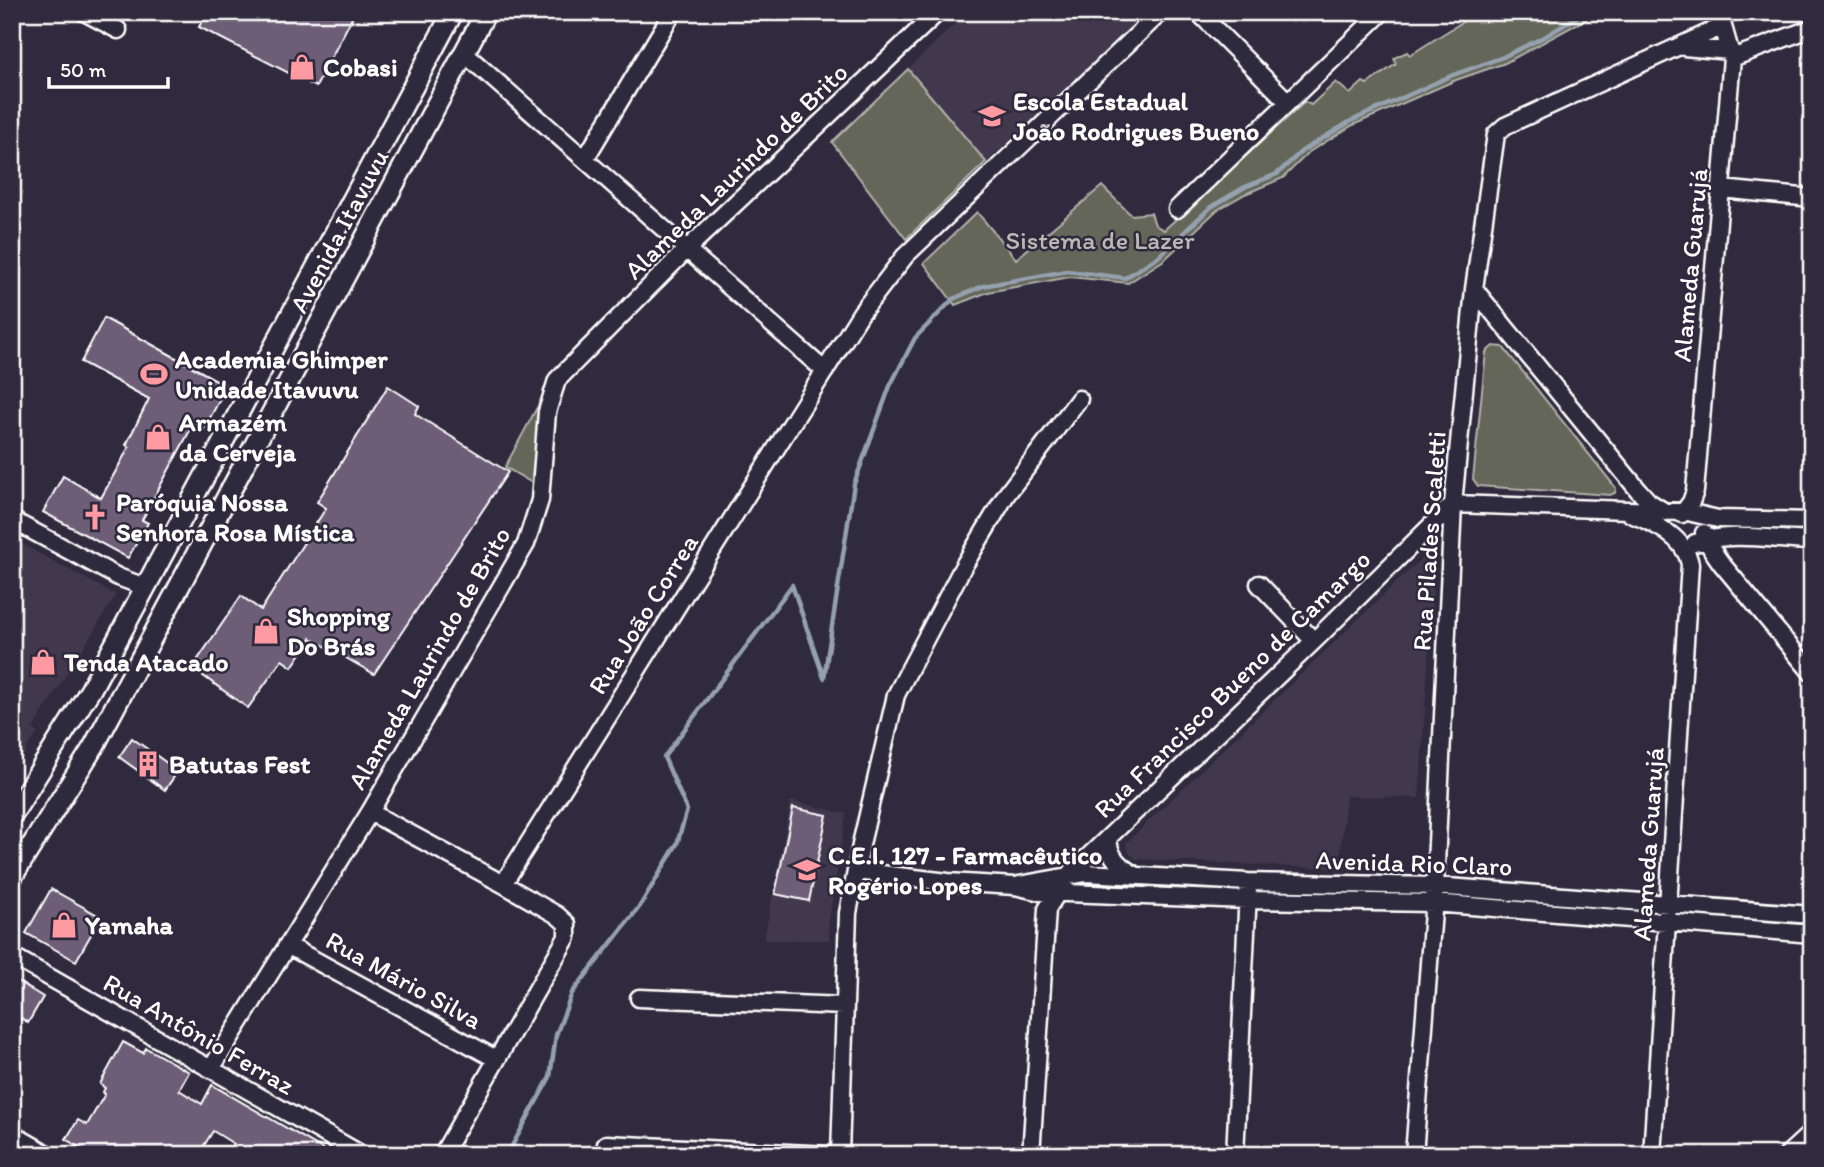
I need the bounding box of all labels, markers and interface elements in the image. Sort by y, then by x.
scale bar [49,46,168,90]
place label: Cobasi [323,51,398,83]
shop icon: Cobasi [287,52,317,82]
street label: Alameda Laurindo de Brito [618,56,854,286]
text: 50 m [60,57,107,82]
place label: Escola Estadual João Rodrigues Bueno [1012,85,1259,147]
school or university icon: Escola Estadual João Rodrigues Bueno [977,101,1007,131]
street label: Avenida Itavuvu [283,144,395,318]
street label: Alameda Guarujá [1666,166,1714,363]
park label: Sistema de Lazer [1005,224,1195,256]
place label: Academia Ghimper Unidade Itavuvu [174,343,388,405]
sports icon: Academia Ghimper Unidade Itavuvu [139,359,169,389]
place label: Armazém da Cerveja [178,406,297,468]
shop icon: Armazém da Cerveja [143,422,173,452]
street label: Rua Pilades Scaletti [1405,430,1453,652]
place label: Paróquia Nossa Senhora Rosa Mística [116,486,355,548]
church icon: Paróquia Nossa Senhora Rosa Mística [80,502,110,532]
street label: Alameda Laurindo de Brito [341,521,517,795]
street label: Rua João Correa [581,528,705,700]
street label: Rua Francisco Bueno de Camargo [1087,543,1377,825]
place label: Shopping Do Brás [287,600,391,662]
shop icon: Shopping Do Brás [251,616,281,646]
place label: Tenda Atacado [63,646,228,678]
shop icon: Tenda Atacado [28,647,58,677]
street label: Alameda Guarujá [1625,746,1671,942]
place label: Batutas Fest [169,748,310,780]
building icon: Batutas Fest [133,749,163,779]
place label: C.E.I. 127 - Farmacêutico Rogério Lopes [828,839,1102,901]
street label: Avenida Rio Claro [1315,844,1513,882]
school or university icon: C.E.I. 127 - Farmacêutico Rogério Lopes [792,855,822,885]
place label: Yamaha [84,909,174,941]
shop icon: Yamaha [49,910,79,940]
street label: Rua Mário Silva [320,924,488,1036]
street label: Rua Antônio Ferraz [98,966,300,1102]

